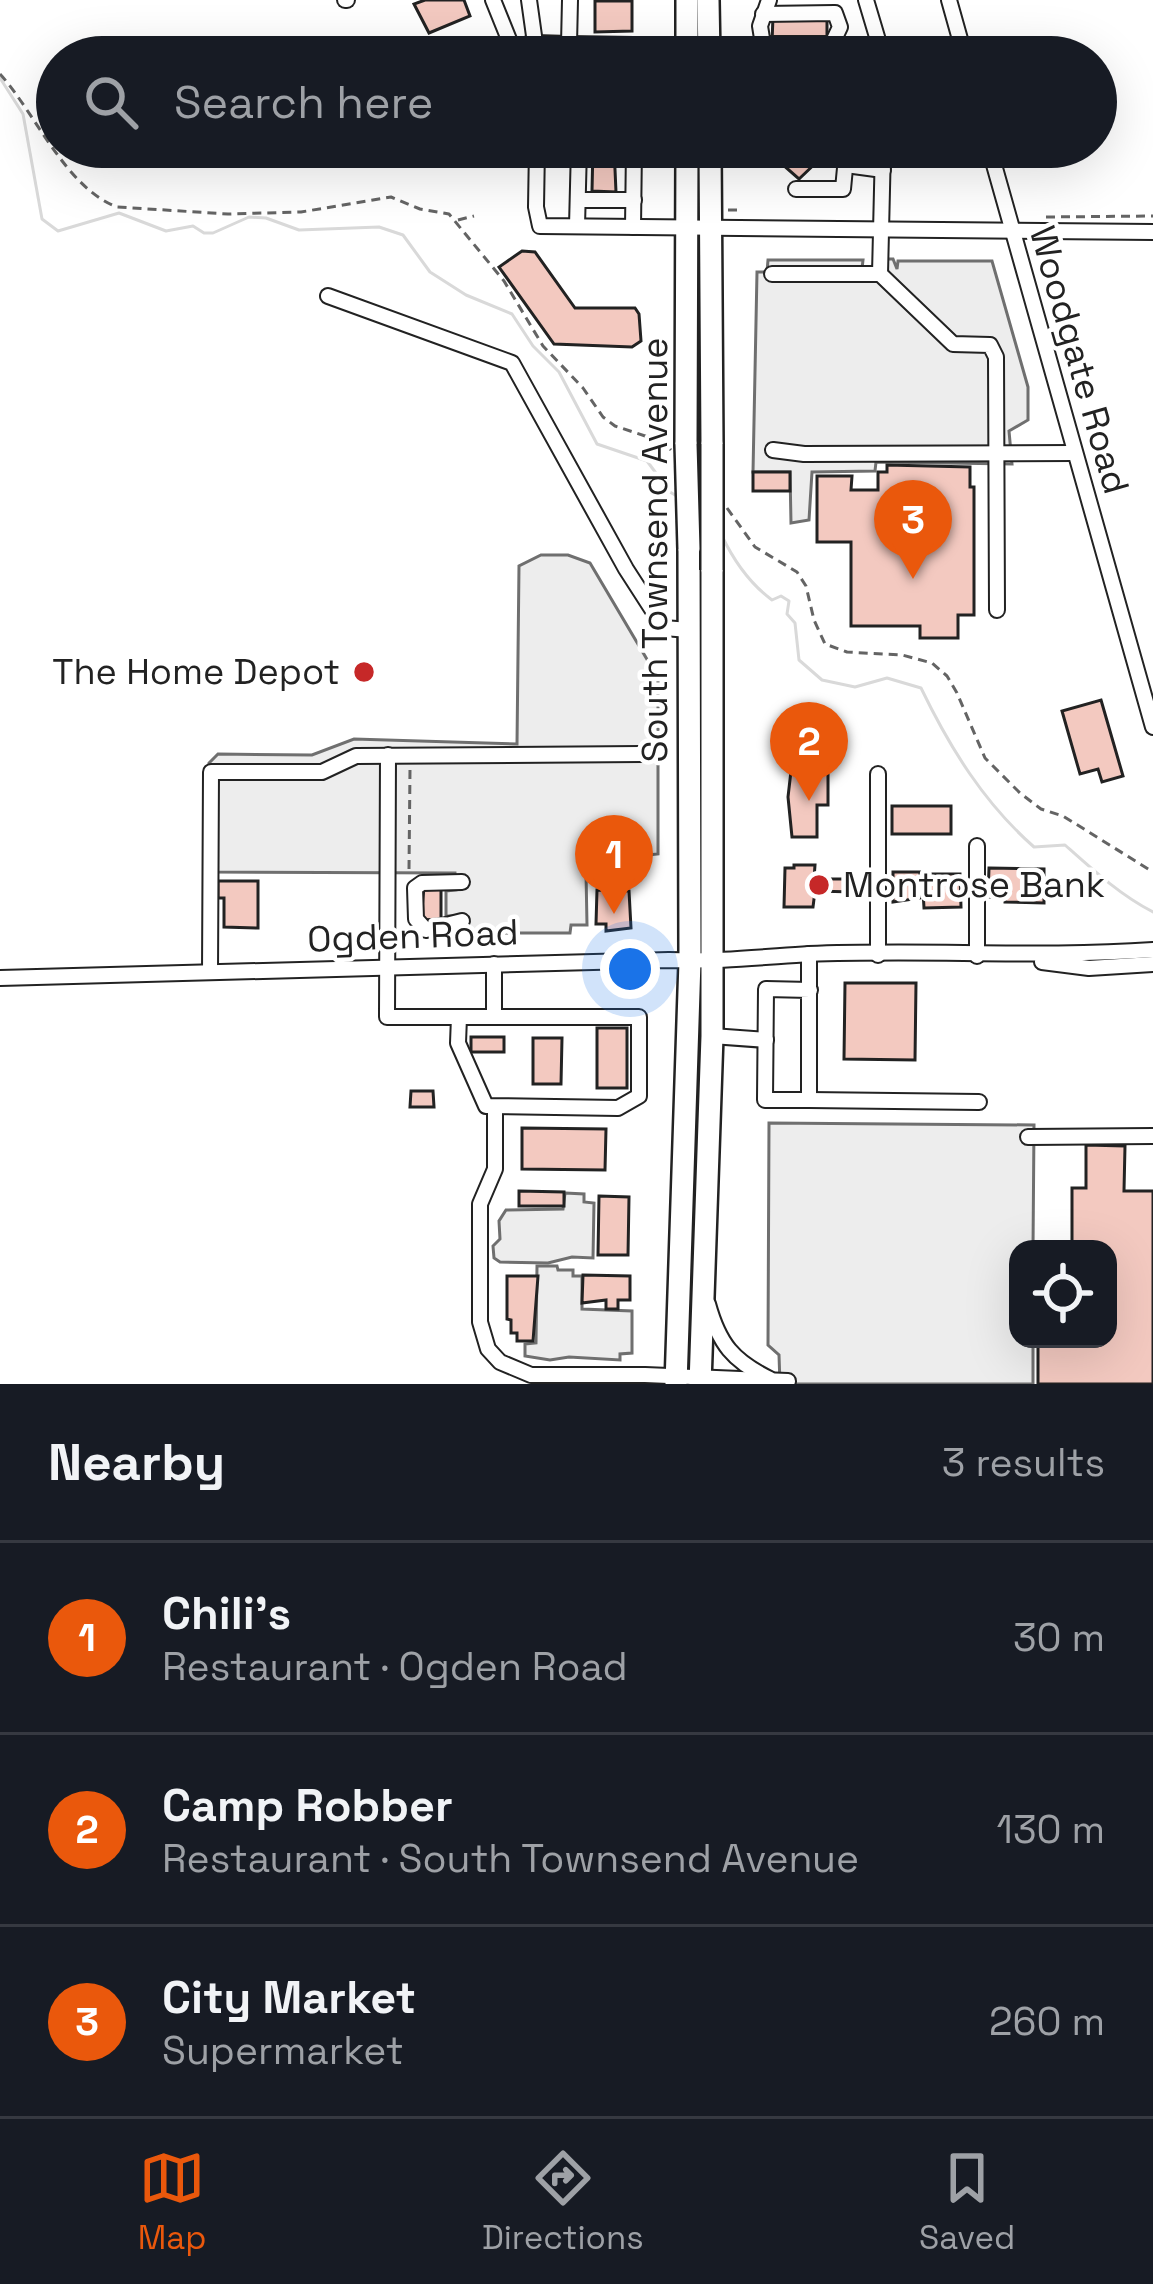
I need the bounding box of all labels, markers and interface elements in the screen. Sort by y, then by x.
search box [36,36,1117,168]
icon: search [78,69,144,135]
text: Search here [174,74,433,131]
street label: Woodgate Road [1019,221,1139,499]
street label: South Townsend Avenue [632,337,678,763]
pin: 3 [874,480,952,579]
place label: The Home Depot [52,649,340,695]
marker: The Home Depot [351,659,377,685]
pin: 2 [770,702,848,801]
pin: 1 [575,815,653,914]
place label: Montrose Bank [843,862,1105,908]
marker: Montrose Bank [806,872,832,898]
street label: Ogden Road [307,909,519,963]
your location [600,939,660,999]
map controls [1009,1240,1117,1348]
button: locate [1009,1240,1117,1348]
text: Nearby [48,1430,225,1495]
text: 3 results [942,1438,1105,1487]
text: Chili's [162,1585,291,1642]
text: 1 [78,1613,96,1662]
text: 30 m [1013,1613,1105,1662]
text: Restaurant · Ogden Road [162,1642,628,1691]
text: Camp Robber [162,1777,453,1834]
text: 2 [75,1805,99,1854]
text: 130 m [997,1805,1105,1854]
text: Restaurant · South Townsend Avenue [162,1834,859,1883]
text: City Market [162,1969,416,2026]
text: 3 [75,1997,99,2046]
text: 260 m [989,1997,1105,2046]
text: Supermarket [162,2026,404,2075]
tab: Map [138,2145,206,2259]
tab: Directions [482,2145,644,2259]
tab: Saved [919,2145,1015,2259]

